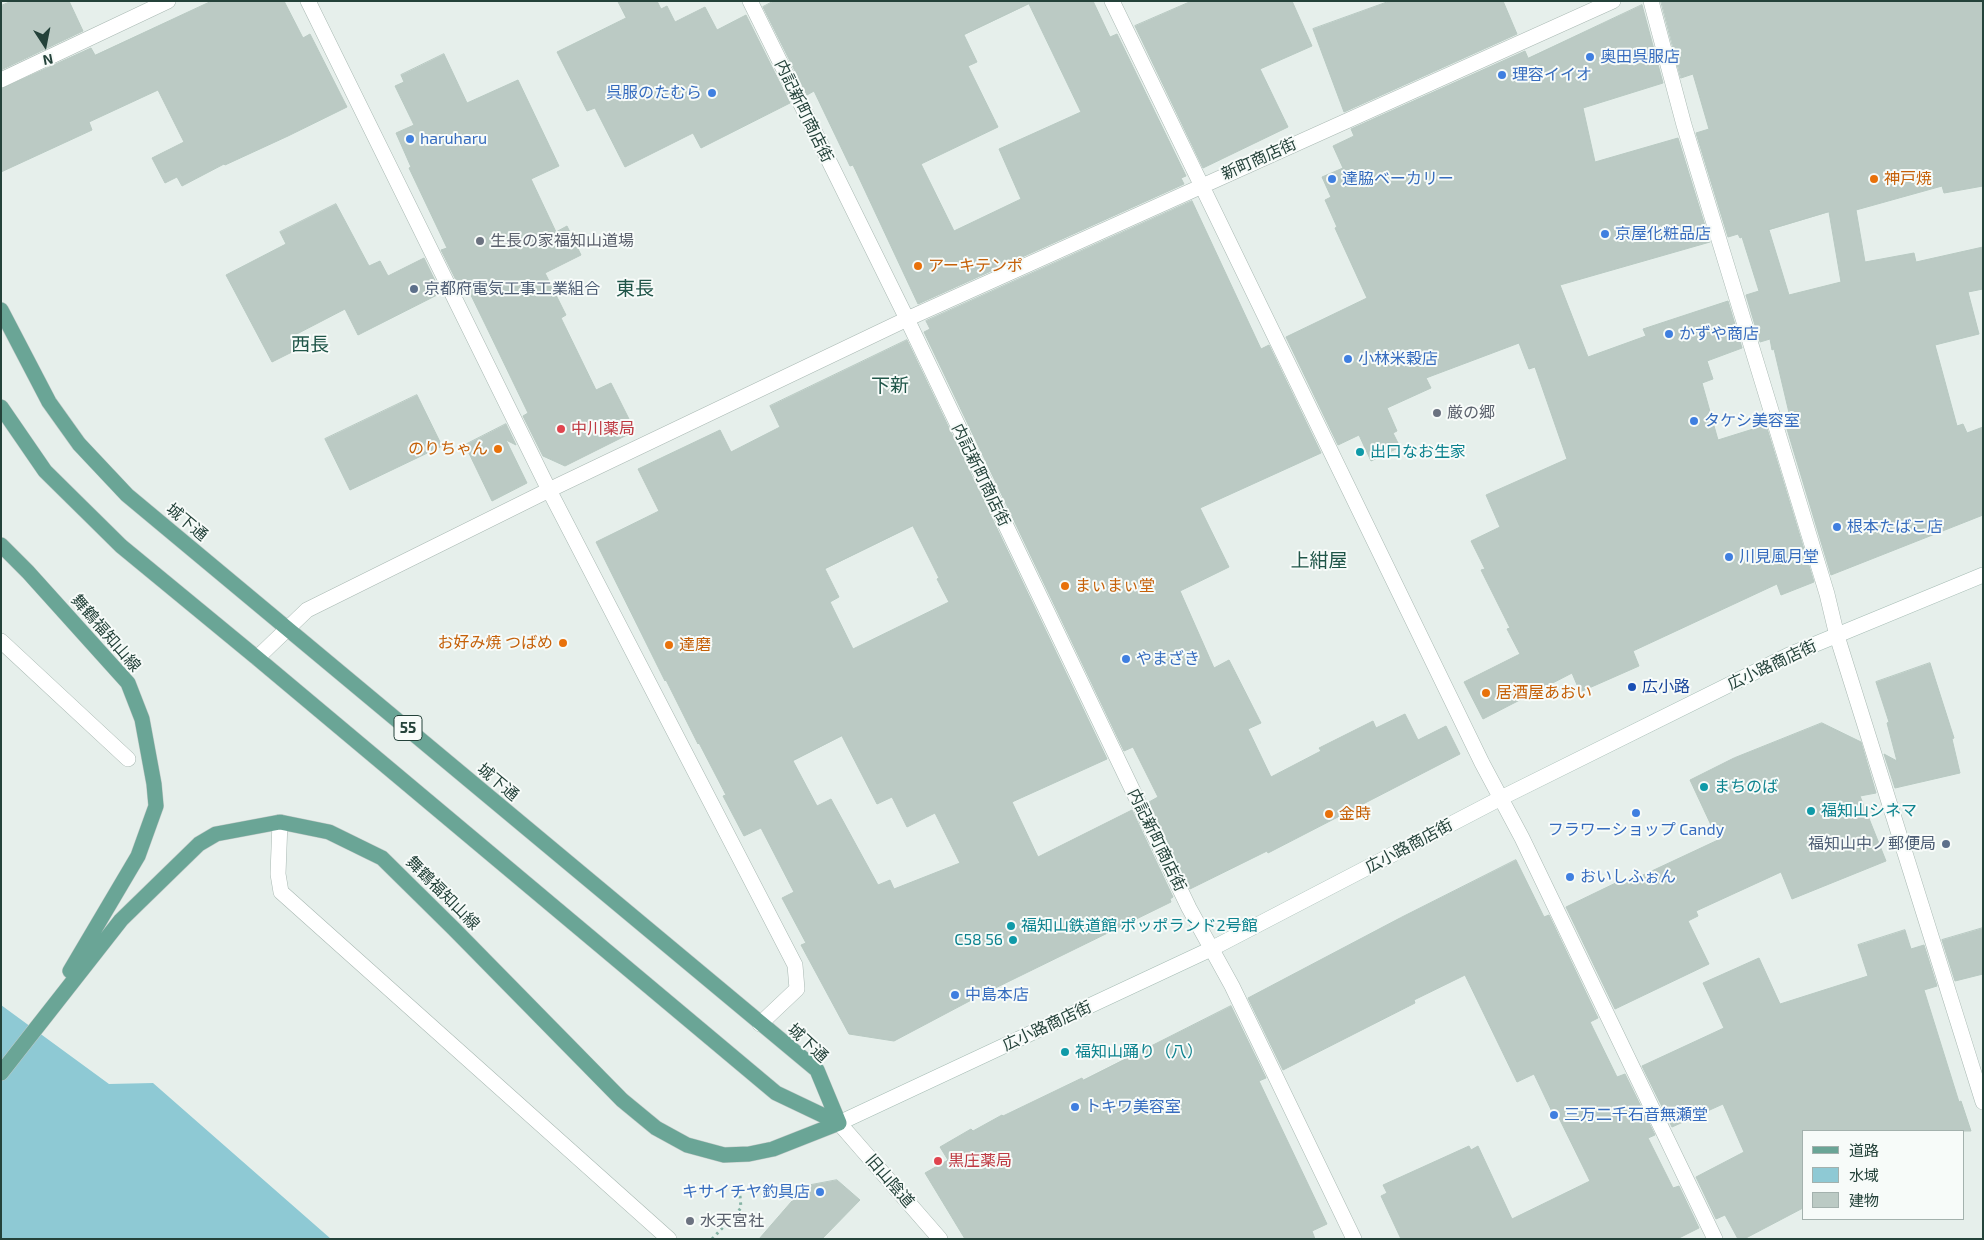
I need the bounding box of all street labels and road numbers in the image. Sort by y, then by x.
street label: 内記新町商店街 [771,56,837,166]
street label: 新町商店街 [1219,134,1299,184]
street label: 内記新町商店街 [948,420,1014,530]
street label: 城下通 [162,499,212,545]
street label: 舞鶴福知山線 [67,590,145,676]
street label: 広小路商店街 [1724,636,1820,694]
road number: 55 [394,716,422,740]
street label: 城下通 [473,759,523,805]
street label: 内記新町商店街 [1124,785,1190,895]
street label: 広小路商店街 [1362,815,1456,877]
street label: 舞鶴福知山線 [402,852,484,934]
street label: 広小路商店街 [999,997,1095,1055]
street label: 城下通 [784,1020,832,1066]
street label: 旧山陰道 [862,1151,918,1211]

